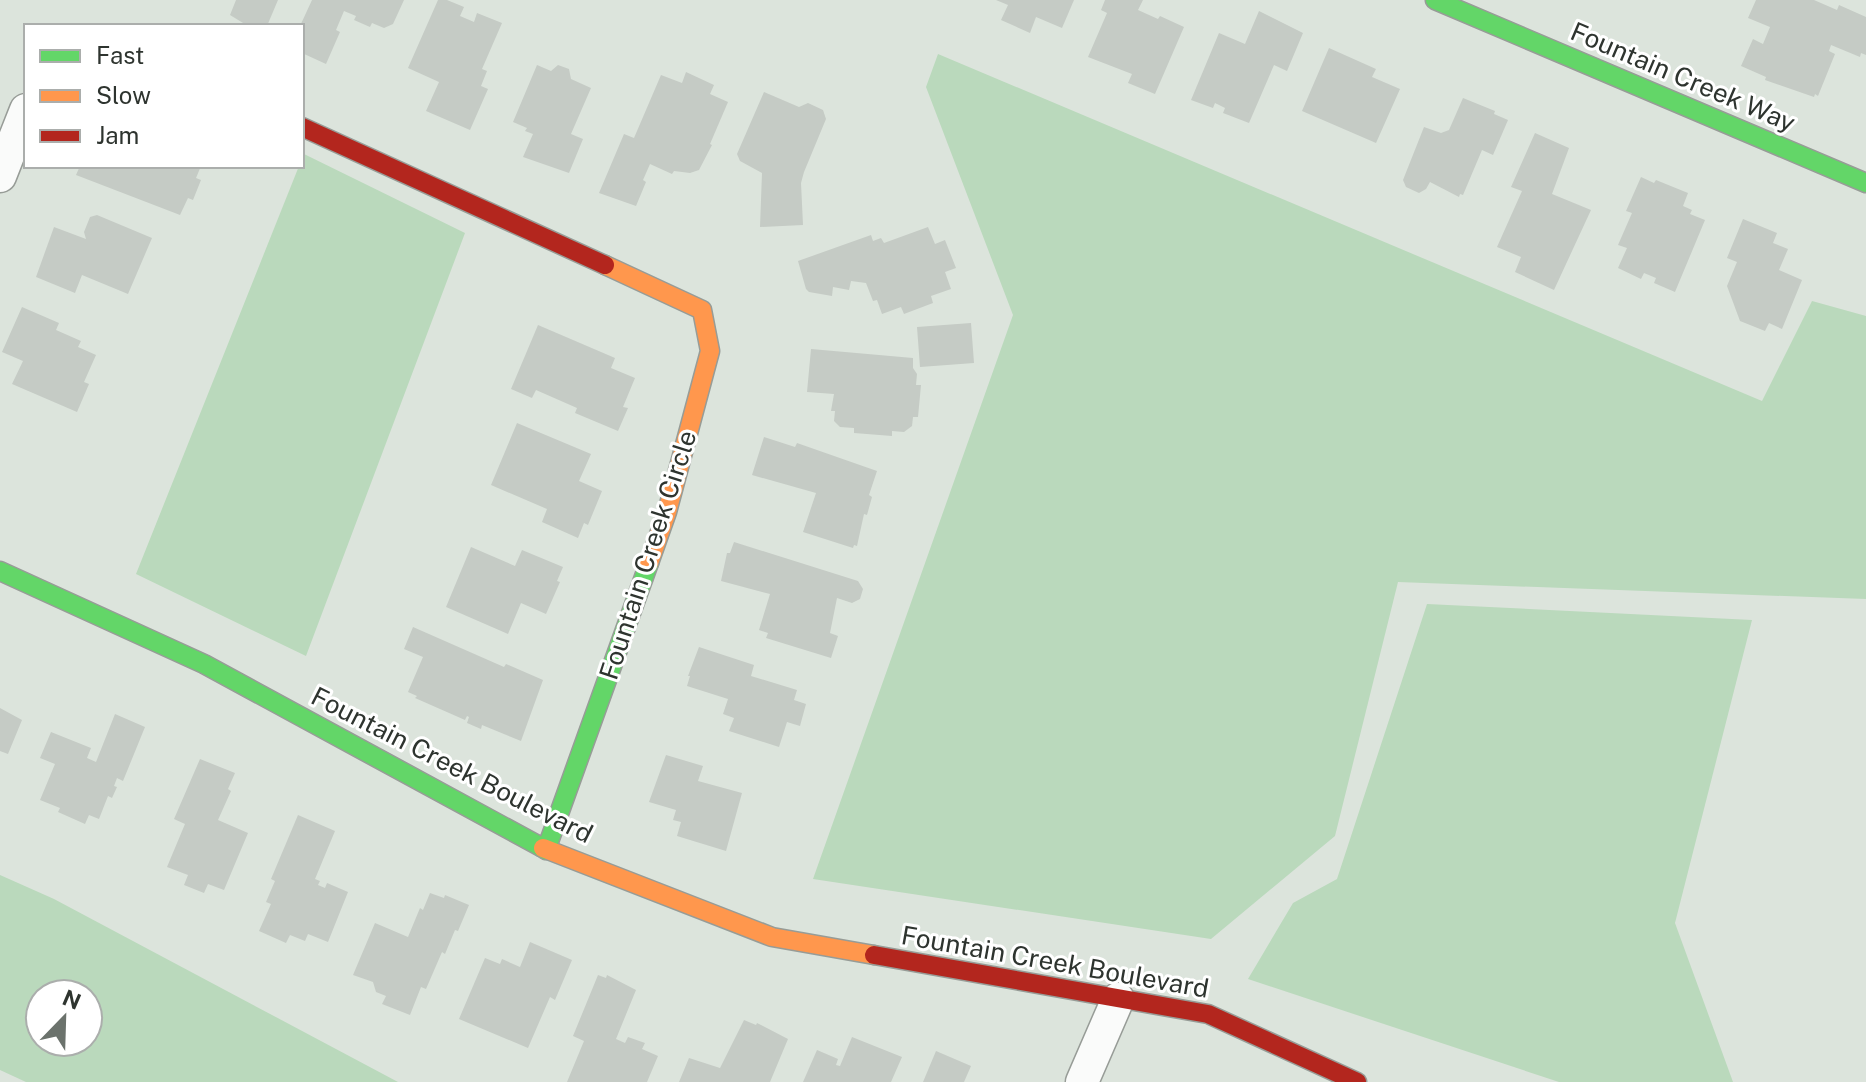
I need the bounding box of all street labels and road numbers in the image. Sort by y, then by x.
street label: Fountain Creek Way [1566,15,1800,138]
street label: Fountain Creek Circle [593,426,702,683]
street label: Fountain Creek Boulevard [306,680,598,849]
street label: Fountain Creek Boulevard [899,919,1211,1004]

